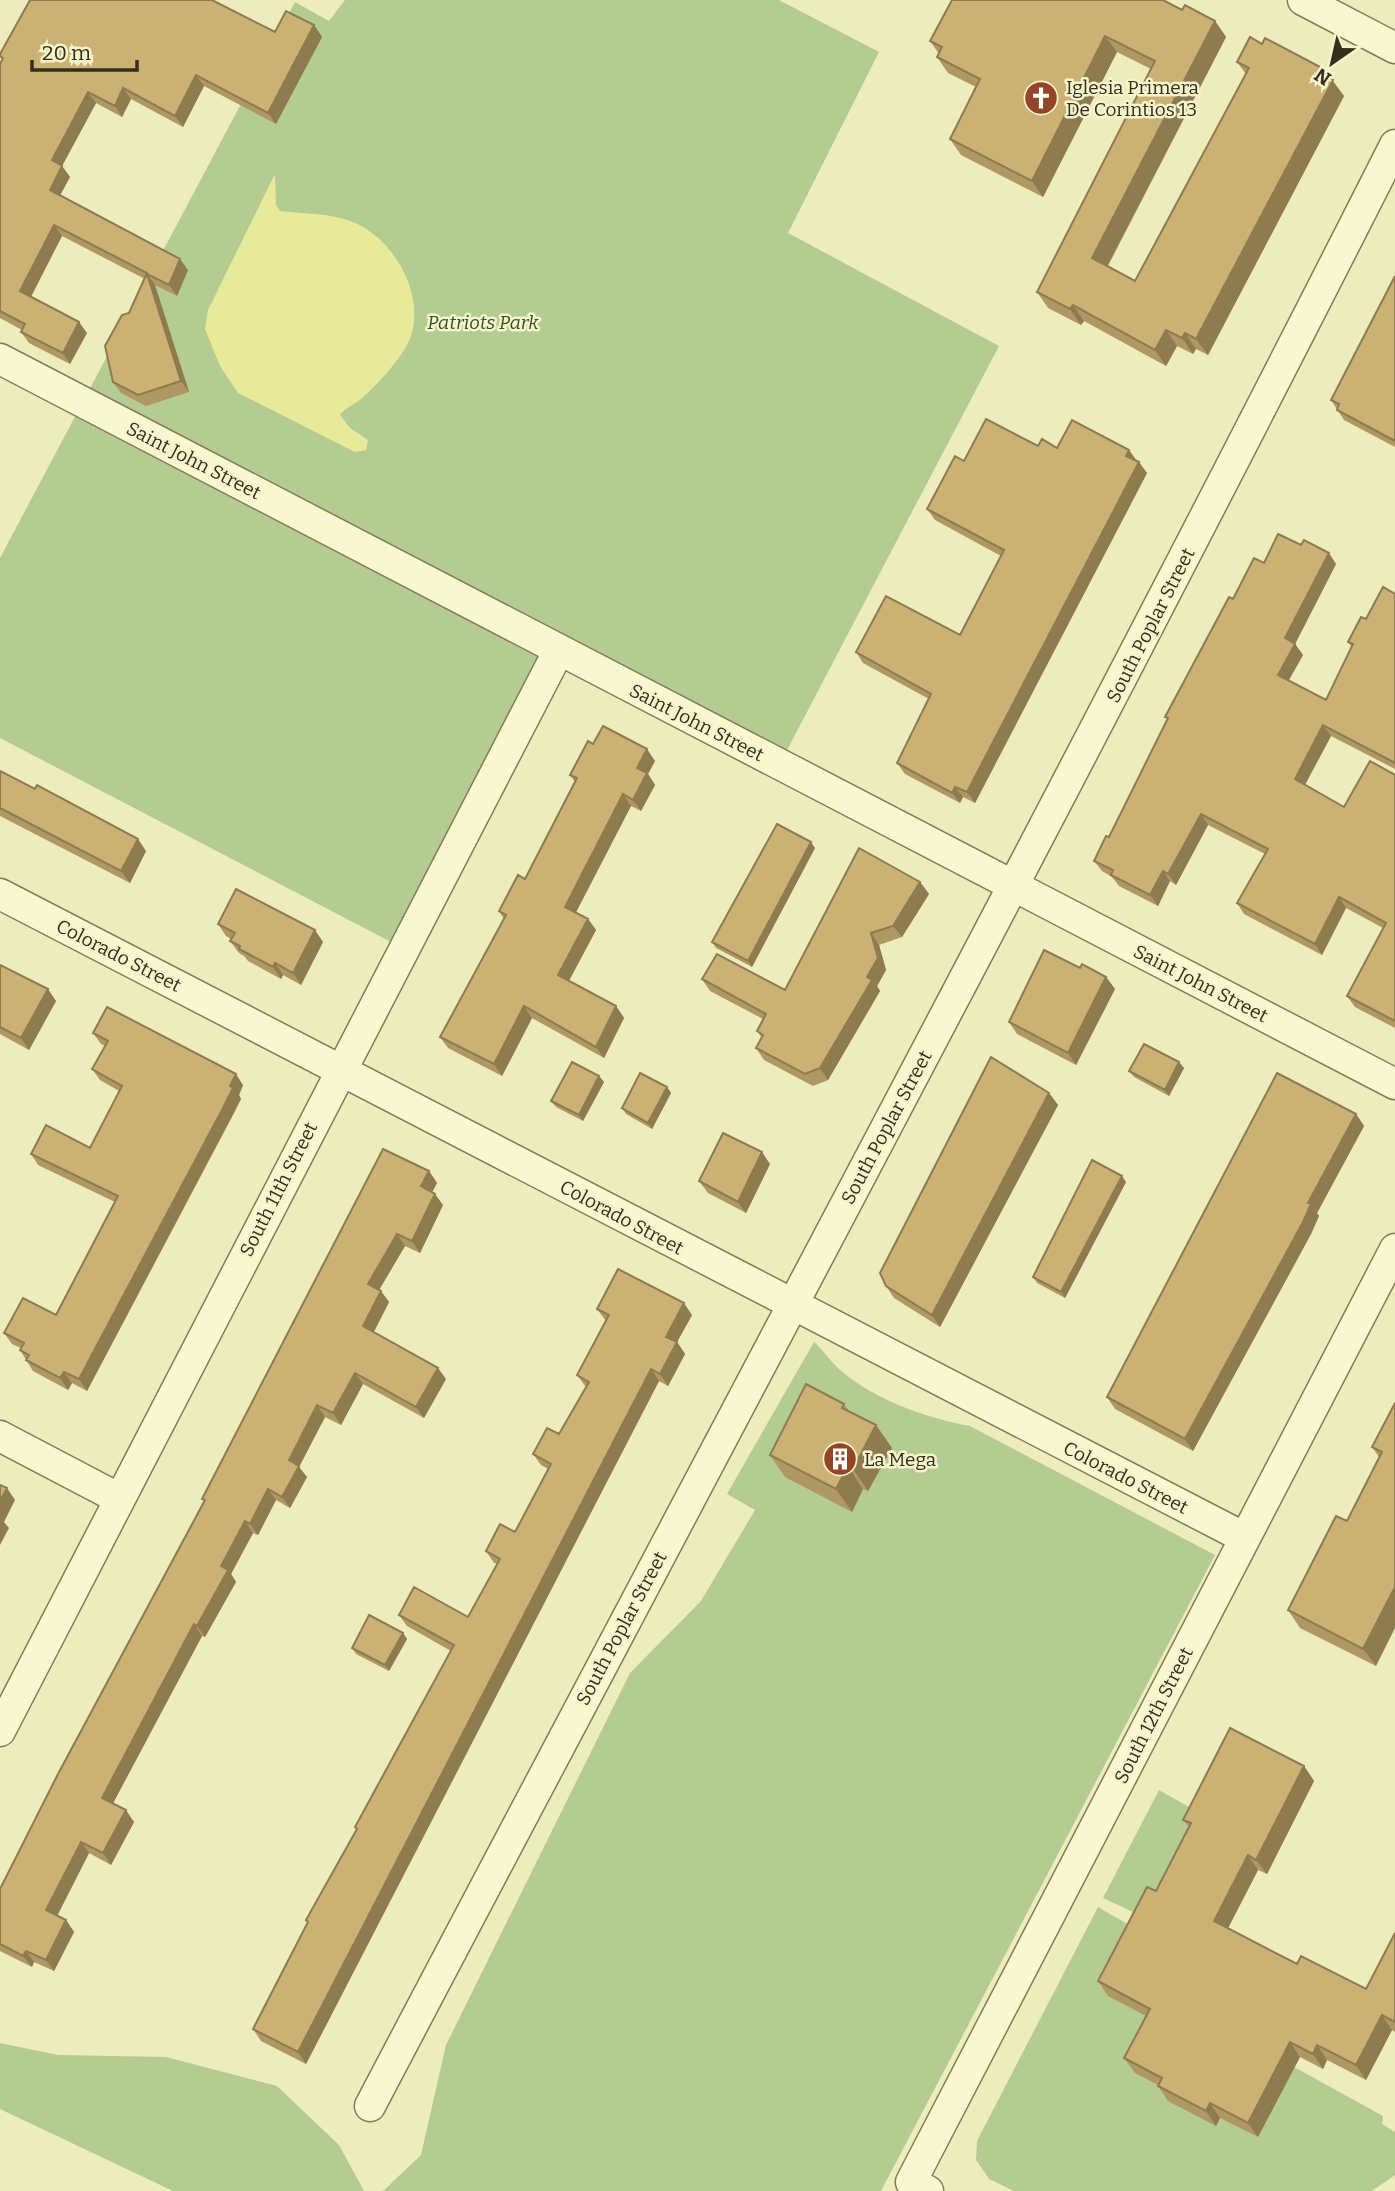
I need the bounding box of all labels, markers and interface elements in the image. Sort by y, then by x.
scale bar [32,28,136,72]
north arrow [1297,28,1367,98]
text: 20 m [42,40,91,66]
text: N [1310,63,1335,90]
place label: Iglesia Primera De Corintios 13 [1066,76,1200,121]
church icon: Iglesia Primera De Corintios 13 [1022,79,1060,117]
park label: Patriots Park [427,311,539,334]
street label: Saint John Street [123,417,265,504]
street label: South Poplar Street [1101,544,1200,707]
street label: Saint John Street [626,679,768,766]
street label: Colorado Street [53,914,185,997]
street label: Saint John Street [1130,940,1272,1027]
street label: South Poplar Street [836,1046,937,1208]
street label: South 11th Street [235,1118,322,1260]
street label: Colorado Street [556,1175,688,1260]
street label: Colorado Street [1060,1436,1192,1519]
building icon: La Mega [821,1440,859,1478]
place label: La Mega [864,1448,937,1471]
street label: South Poplar Street [571,1547,672,1709]
street label: South 12th Street [1109,1643,1198,1787]

